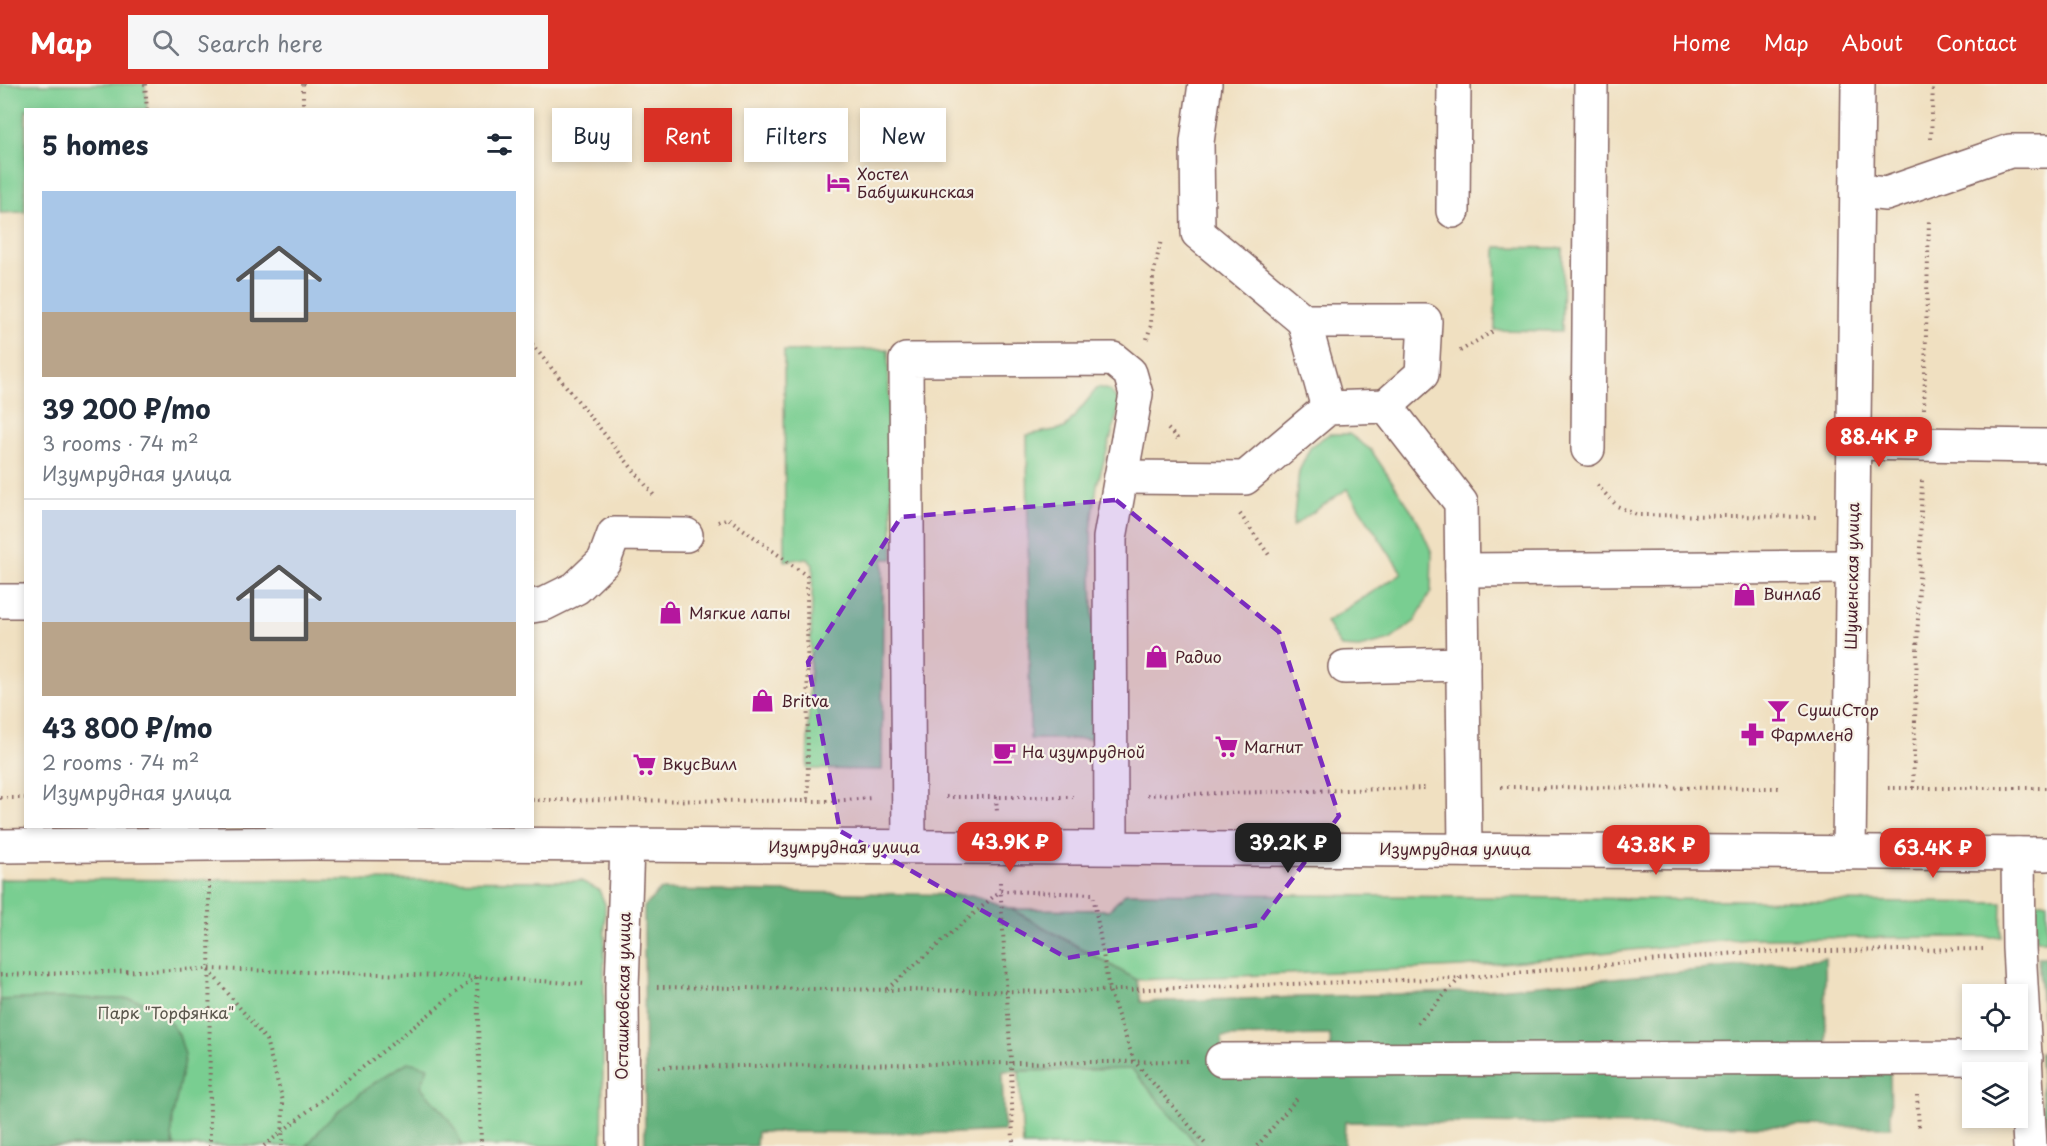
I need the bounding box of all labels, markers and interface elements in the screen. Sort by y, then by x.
search box [128,15,548,69]
text: Map [30,21,92,64]
icon: search [149,26,182,59]
text: Search here [197,26,323,59]
text: Home [1672,26,1731,58]
text: Map [1764,26,1809,58]
text: About [1842,26,1903,58]
text: Contact [1936,26,2017,58]
chip: Buy [552,108,632,162]
chip: Rent [644,108,732,162]
chip: Filters [744,108,848,162]
chip: New [860,108,946,162]
text: 5 homes [42,125,148,164]
icon: filters [483,128,516,161]
place label: Хостел Бабушкинская [857,161,975,203]
hotel icon: Хостел Бабушкинская [826,170,852,196]
icon: home [225,230,333,338]
text: 39 200 ₽/mo [42,389,211,428]
pin: 88.4K ₽ [1824,417,1934,468]
text: 88.4K ₽ [1840,421,1918,451]
text: 3 rooms · 74 m² [42,428,199,458]
text: Изумрудная улица [42,458,231,488]
street label: Шушенская улица [1838,502,1864,650]
icon: home [225,549,333,657]
shop icon: Винлаб [1732,581,1758,607]
place label: Винлаб [1763,581,1821,605]
shop icon: Мягкие лапы [658,600,684,626]
place label: Мягкие лапы [689,600,790,624]
shop icon: Радио [1144,644,1170,670]
place label: Радио [1175,644,1222,668]
shop icon: Britva [750,688,776,714]
place label: Britva [781,688,829,712]
bar icon: СушиСтор [1766,697,1792,723]
place label: СушиСтор [1797,697,1879,721]
text: 43 800 ₽/mo [42,708,212,747]
pharmacy icon: Фармленд [1740,722,1766,748]
place label: Фармленд [1771,722,1853,746]
supermarket icon: Магнит [1213,734,1239,760]
place label: Магнит [1244,734,1304,758]
cafe icon: На изумрудной [991,739,1017,765]
place label: На изумрудной [1022,739,1145,763]
text: 2 rooms · 74 m² [42,747,199,777]
supermarket icon: ВкусВилл [631,751,657,777]
place label: ВкусВилл [662,751,737,775]
text: Изумрудная улица [42,777,231,807]
pin: 43.9K ₽ [955,822,1065,873]
pin: 39.2K ₽ [1233,823,1343,874]
pin: 43.8K ₽ [1601,825,1711,876]
text: 43.9K ₽ [971,826,1049,856]
text: 39.2K ₽ [1249,827,1327,857]
pin: 63.4K ₽ [1878,828,1988,879]
text: 43.8K ₽ [1617,829,1695,859]
text: 63.4K ₽ [1894,832,1972,862]
street label: Изумрудная улица [768,834,920,858]
street label: Изумрудная улица [1379,836,1531,860]
street label: Осташковская улица [609,912,635,1080]
map controls [1962,984,2028,1128]
button: locate [1962,984,2028,1050]
park label: Парк "Торфянка" [98,1000,234,1024]
button: layers [1962,1062,2028,1128]

